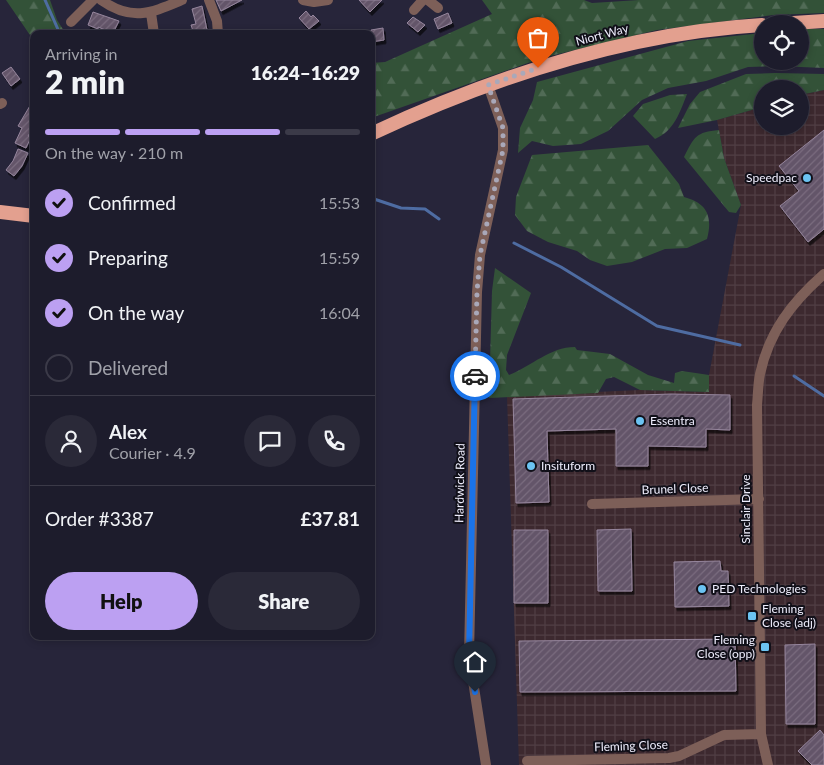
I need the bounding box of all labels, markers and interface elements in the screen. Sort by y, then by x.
map controls [754,15,809,135]
button: locate [754,15,809,70]
pin [517,17,559,68]
street label: Niort Way [574,20,631,49]
icon: bag [524,24,552,52]
text: Arriving in [45,44,118,63]
text: 16:24–16:29 [251,61,360,84]
text: 2 min [45,62,125,101]
button: layers [754,80,809,135]
text: On the way · 210 m [45,143,183,162]
place label: Speedpac [746,170,797,185]
marker: Speedpac [801,172,813,184]
icon: check [45,189,73,217]
text: Confirmed [88,191,176,214]
text: 15:53 [319,193,360,212]
icon: check [45,244,73,272]
text: Preparing [88,246,168,269]
text: 15:59 [319,248,360,267]
icon: check [45,299,73,327]
text: On the way [88,301,184,324]
text: 16:04 [319,303,360,322]
courier [450,351,500,401]
text: Delivered [88,356,168,379]
icon: car [461,362,489,390]
place label: Essentra [650,413,695,428]
button: person [45,415,97,467]
button: chat [244,415,296,467]
button: phone [308,415,360,467]
marker: Essentra [634,415,646,427]
text: Alex [109,420,147,443]
text: Courier · 4.9 [109,443,196,462]
street label: Hardwick Road [451,443,468,523]
place label: Insituform [541,458,595,473]
marker: Insituform [525,460,537,472]
street label: Sinclair Drive [738,474,753,544]
street label: Brunel Close [641,480,709,497]
text: Order #3387 [45,507,154,530]
text: £37.81 [300,507,360,530]
button: Help [45,572,198,630]
button: Share [208,572,360,630]
place label: PED Technologies [712,581,806,596]
marker: PED Technologies [696,583,708,595]
place label: Fleming Close (adj) [762,601,816,630]
marker: Fleming Close (adj) [746,610,758,622]
place label: Fleming Close (opp) [697,632,755,661]
pin [454,641,496,692]
marker: Fleming Close (opp) [759,641,771,653]
icon: home [461,648,489,676]
street label: Fleming Close [594,737,668,754]

